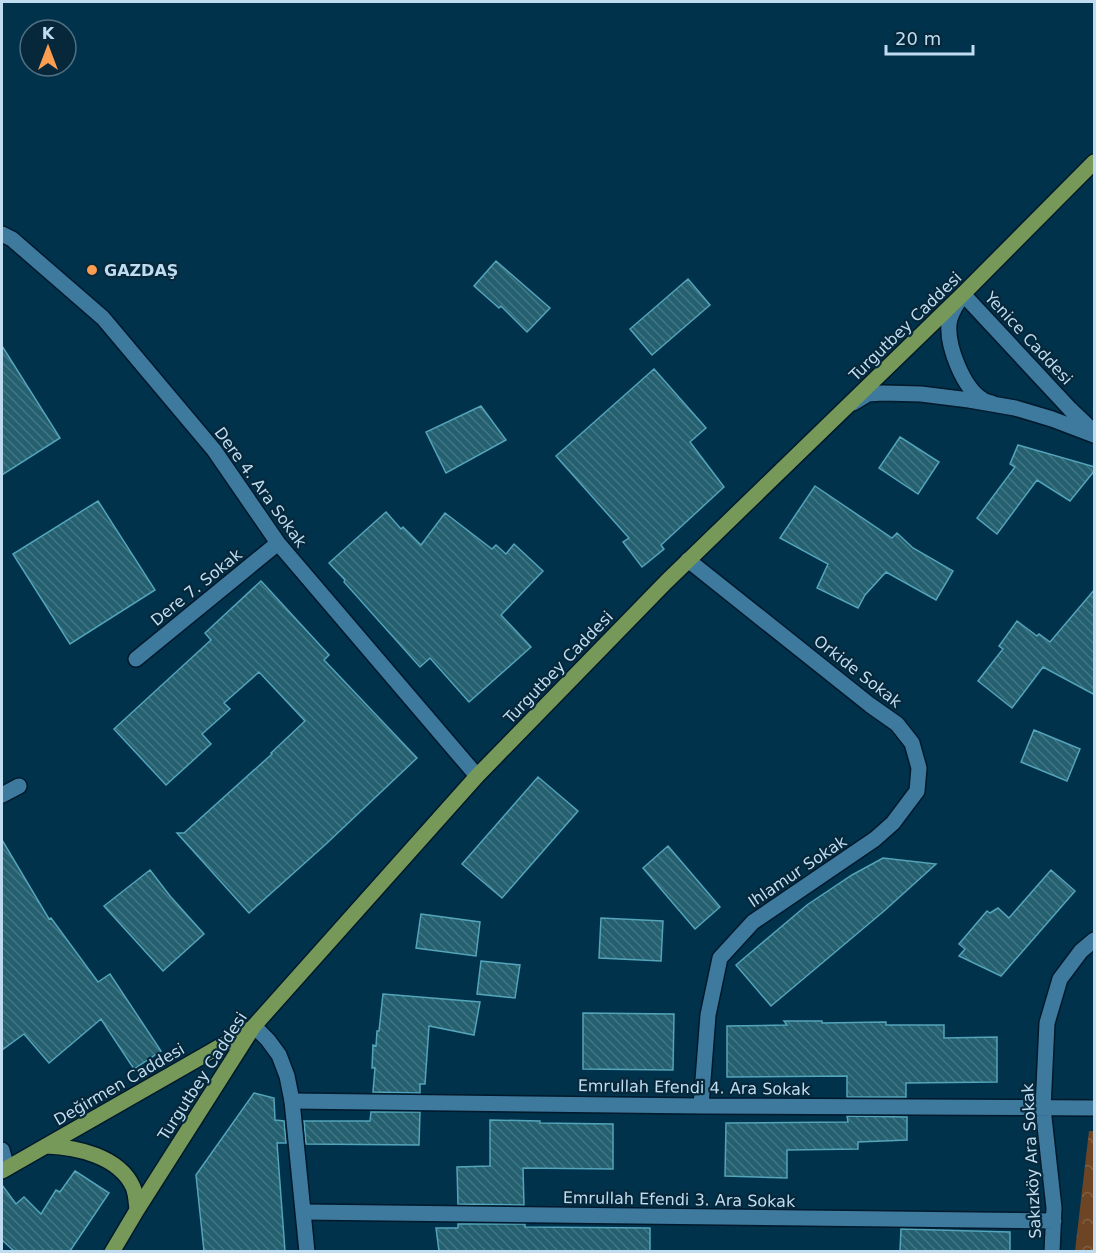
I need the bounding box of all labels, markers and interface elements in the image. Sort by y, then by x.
north arrow [18,18,78,78]
scale bar [886,18,973,56]
text: K [42,24,55,43]
text: 20 m [895,28,941,49]
place label: GAZDAŞ [104,261,178,280]
marker: GAZDAŞ [85,263,99,277]
street label: Turgutbey Caddesi [844,268,965,386]
street label: Yenice Caddesi [980,287,1076,389]
street label: Dere 4. Ara Sokak [211,423,311,552]
street label: Dere 7. Sokak [147,544,246,630]
street label: Turgutbey Caddesi [499,607,617,728]
street label: Orkide Sokak [810,631,906,712]
street label: Ihlamur Sokak [745,831,851,911]
street label: Turgutbey Caddesi [153,1009,251,1145]
street label: Değirmen Caddesi [51,1039,188,1130]
street label: Emrullah Efendi 4. Ara Sokak [578,1076,811,1099]
street label: Sakızköy Ara Sokak [1018,1082,1045,1239]
street label: Emrullah Efendi 3. Ara Sokak [563,1188,796,1211]

